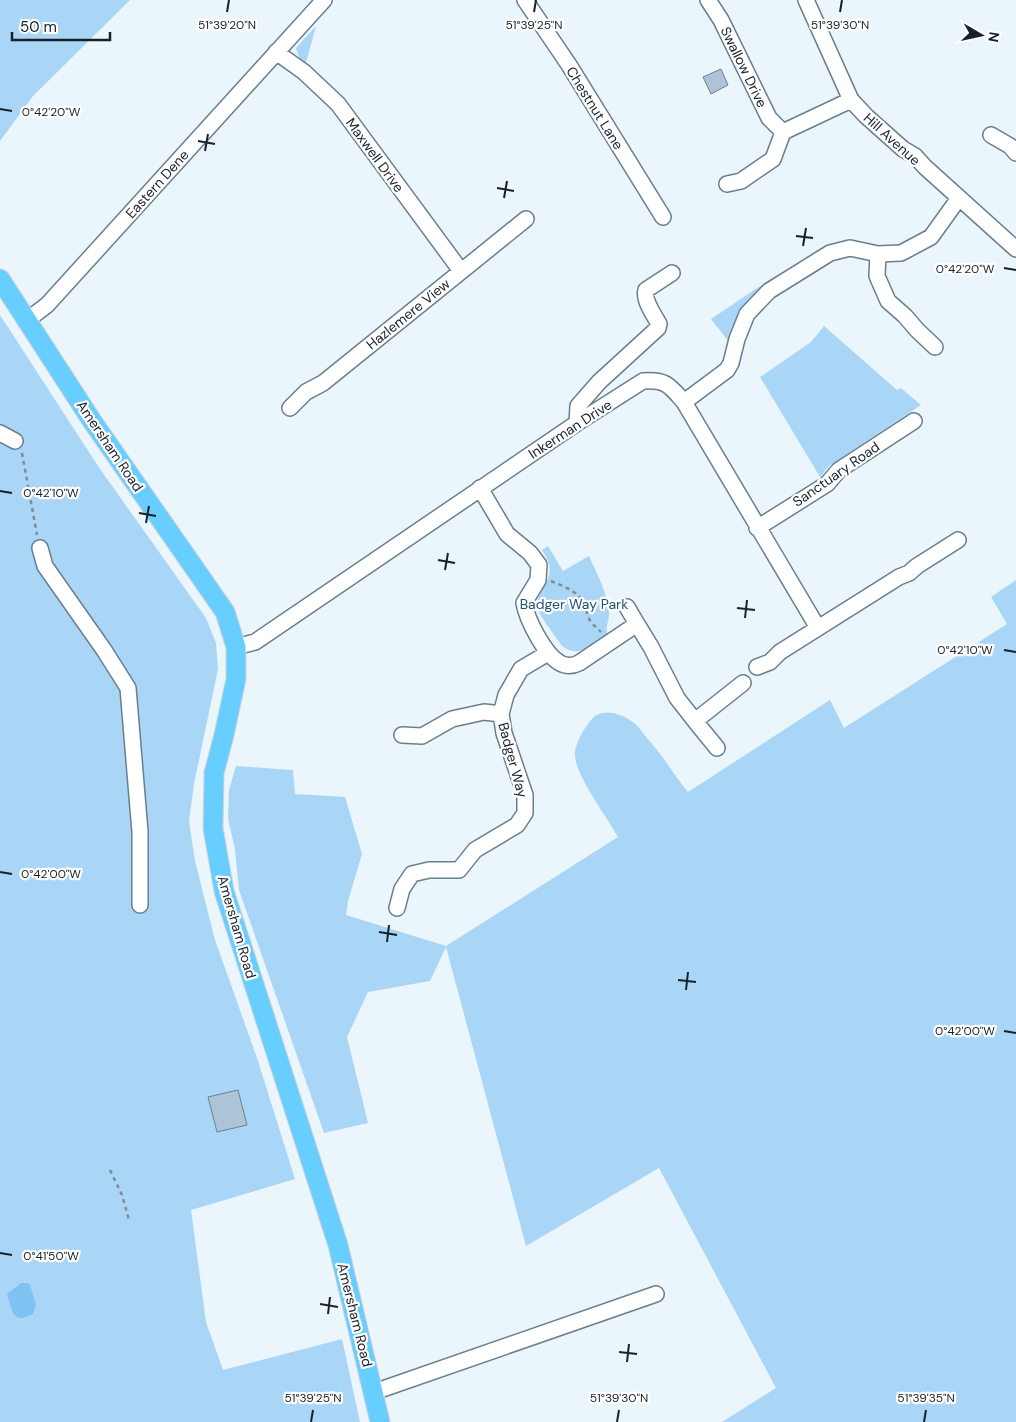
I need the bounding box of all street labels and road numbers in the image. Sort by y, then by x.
street label: Swallow Drive [717,24,771,111]
street label: Chestnut Lane [562,63,628,153]
street label: Hill Avenue [860,109,924,169]
street label: Maxwell Drive [342,114,408,196]
street label: Eastern Dene [122,146,192,222]
street label: Hazlemere View [362,274,454,353]
street label: Inkerman Drive [525,395,615,463]
street label: Amersham Road [73,397,147,495]
street label: Sanctuary Road [789,437,883,511]
street label: Badger Way [494,720,532,800]
street label: Amersham Road [214,873,260,981]
street label: Amersham Road [333,1261,377,1369]

